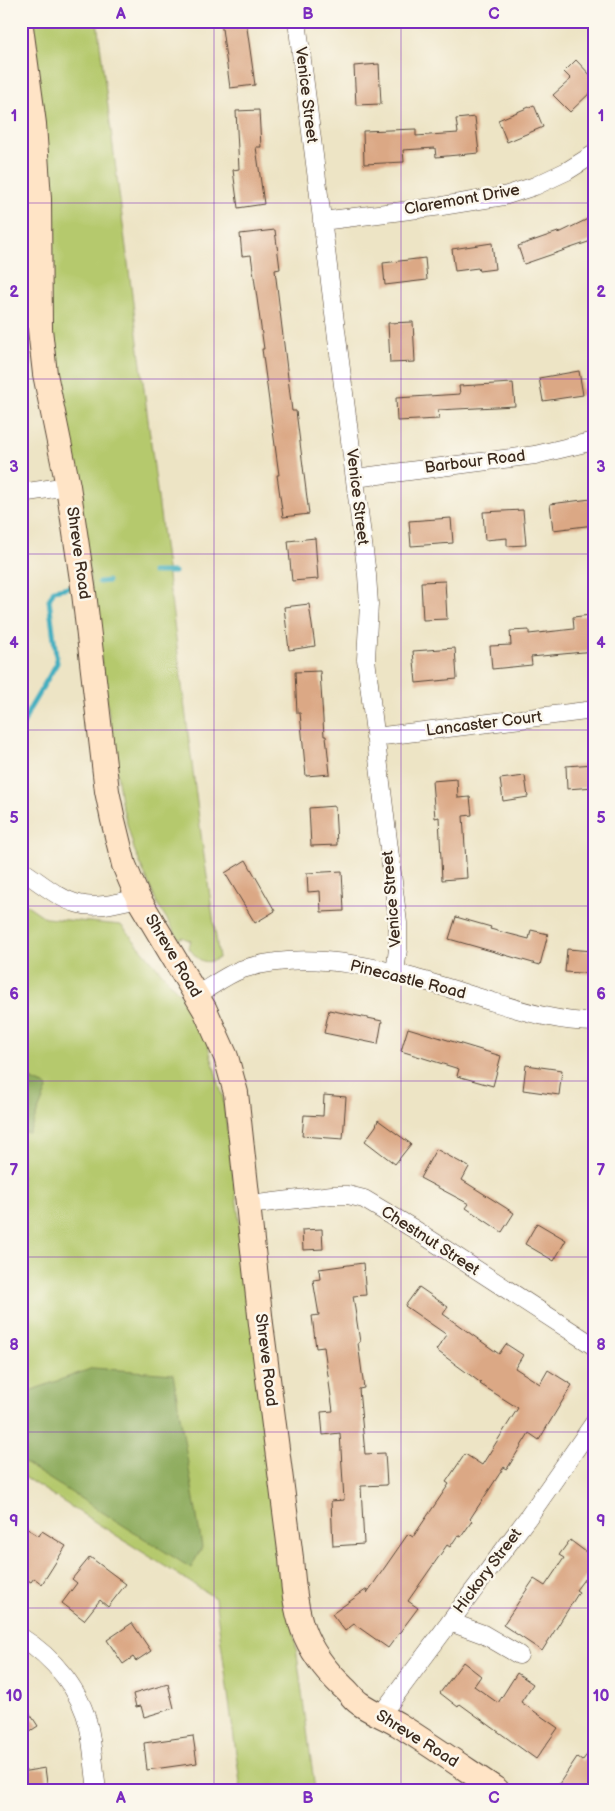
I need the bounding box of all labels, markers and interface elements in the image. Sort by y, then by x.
text: A [115,5,126,24]
text: B [302,5,314,24]
text: C [488,5,500,24]
street label: Venice Street [291,46,321,144]
text: 1 [11,107,17,126]
text: 1 [598,107,604,126]
street label: Claremont Drive [403,180,522,220]
text: 2 [9,283,19,302]
text: 2 [596,283,606,302]
street label: Barbour Road [424,446,526,478]
street label: Venice Street [342,448,372,546]
text: 3 [9,458,19,477]
text: 3 [596,458,606,477]
street label: Shreve Road [62,505,94,601]
text: 4 [9,634,19,653]
text: 4 [596,634,606,653]
street label: Lancaster Court [425,707,543,741]
text: 5 [9,809,19,828]
text: 5 [596,809,606,828]
street label: Venice Street [378,850,406,948]
street label: Shreve Road [141,911,205,1001]
street label: Pinecastle Road [348,956,468,1004]
text: 6 [9,985,19,1004]
text: 6 [596,985,606,1004]
text: 7 [10,1161,19,1180]
text: 7 [597,1161,606,1180]
street label: Chestnut Street [377,1202,483,1280]
street label: Shreve Road [251,1312,281,1408]
text: 8 [9,1336,19,1355]
text: 8 [596,1336,606,1355]
text: 9 [9,1512,19,1531]
text: 9 [596,1512,606,1531]
street label: Hickory Street [450,1525,526,1617]
text: 10 [6,1687,22,1706]
text: 10 [593,1687,609,1706]
street label: Shreve Road [372,1706,462,1772]
text: A [115,1789,126,1808]
text: B [302,1789,314,1808]
text: C [488,1789,500,1808]

